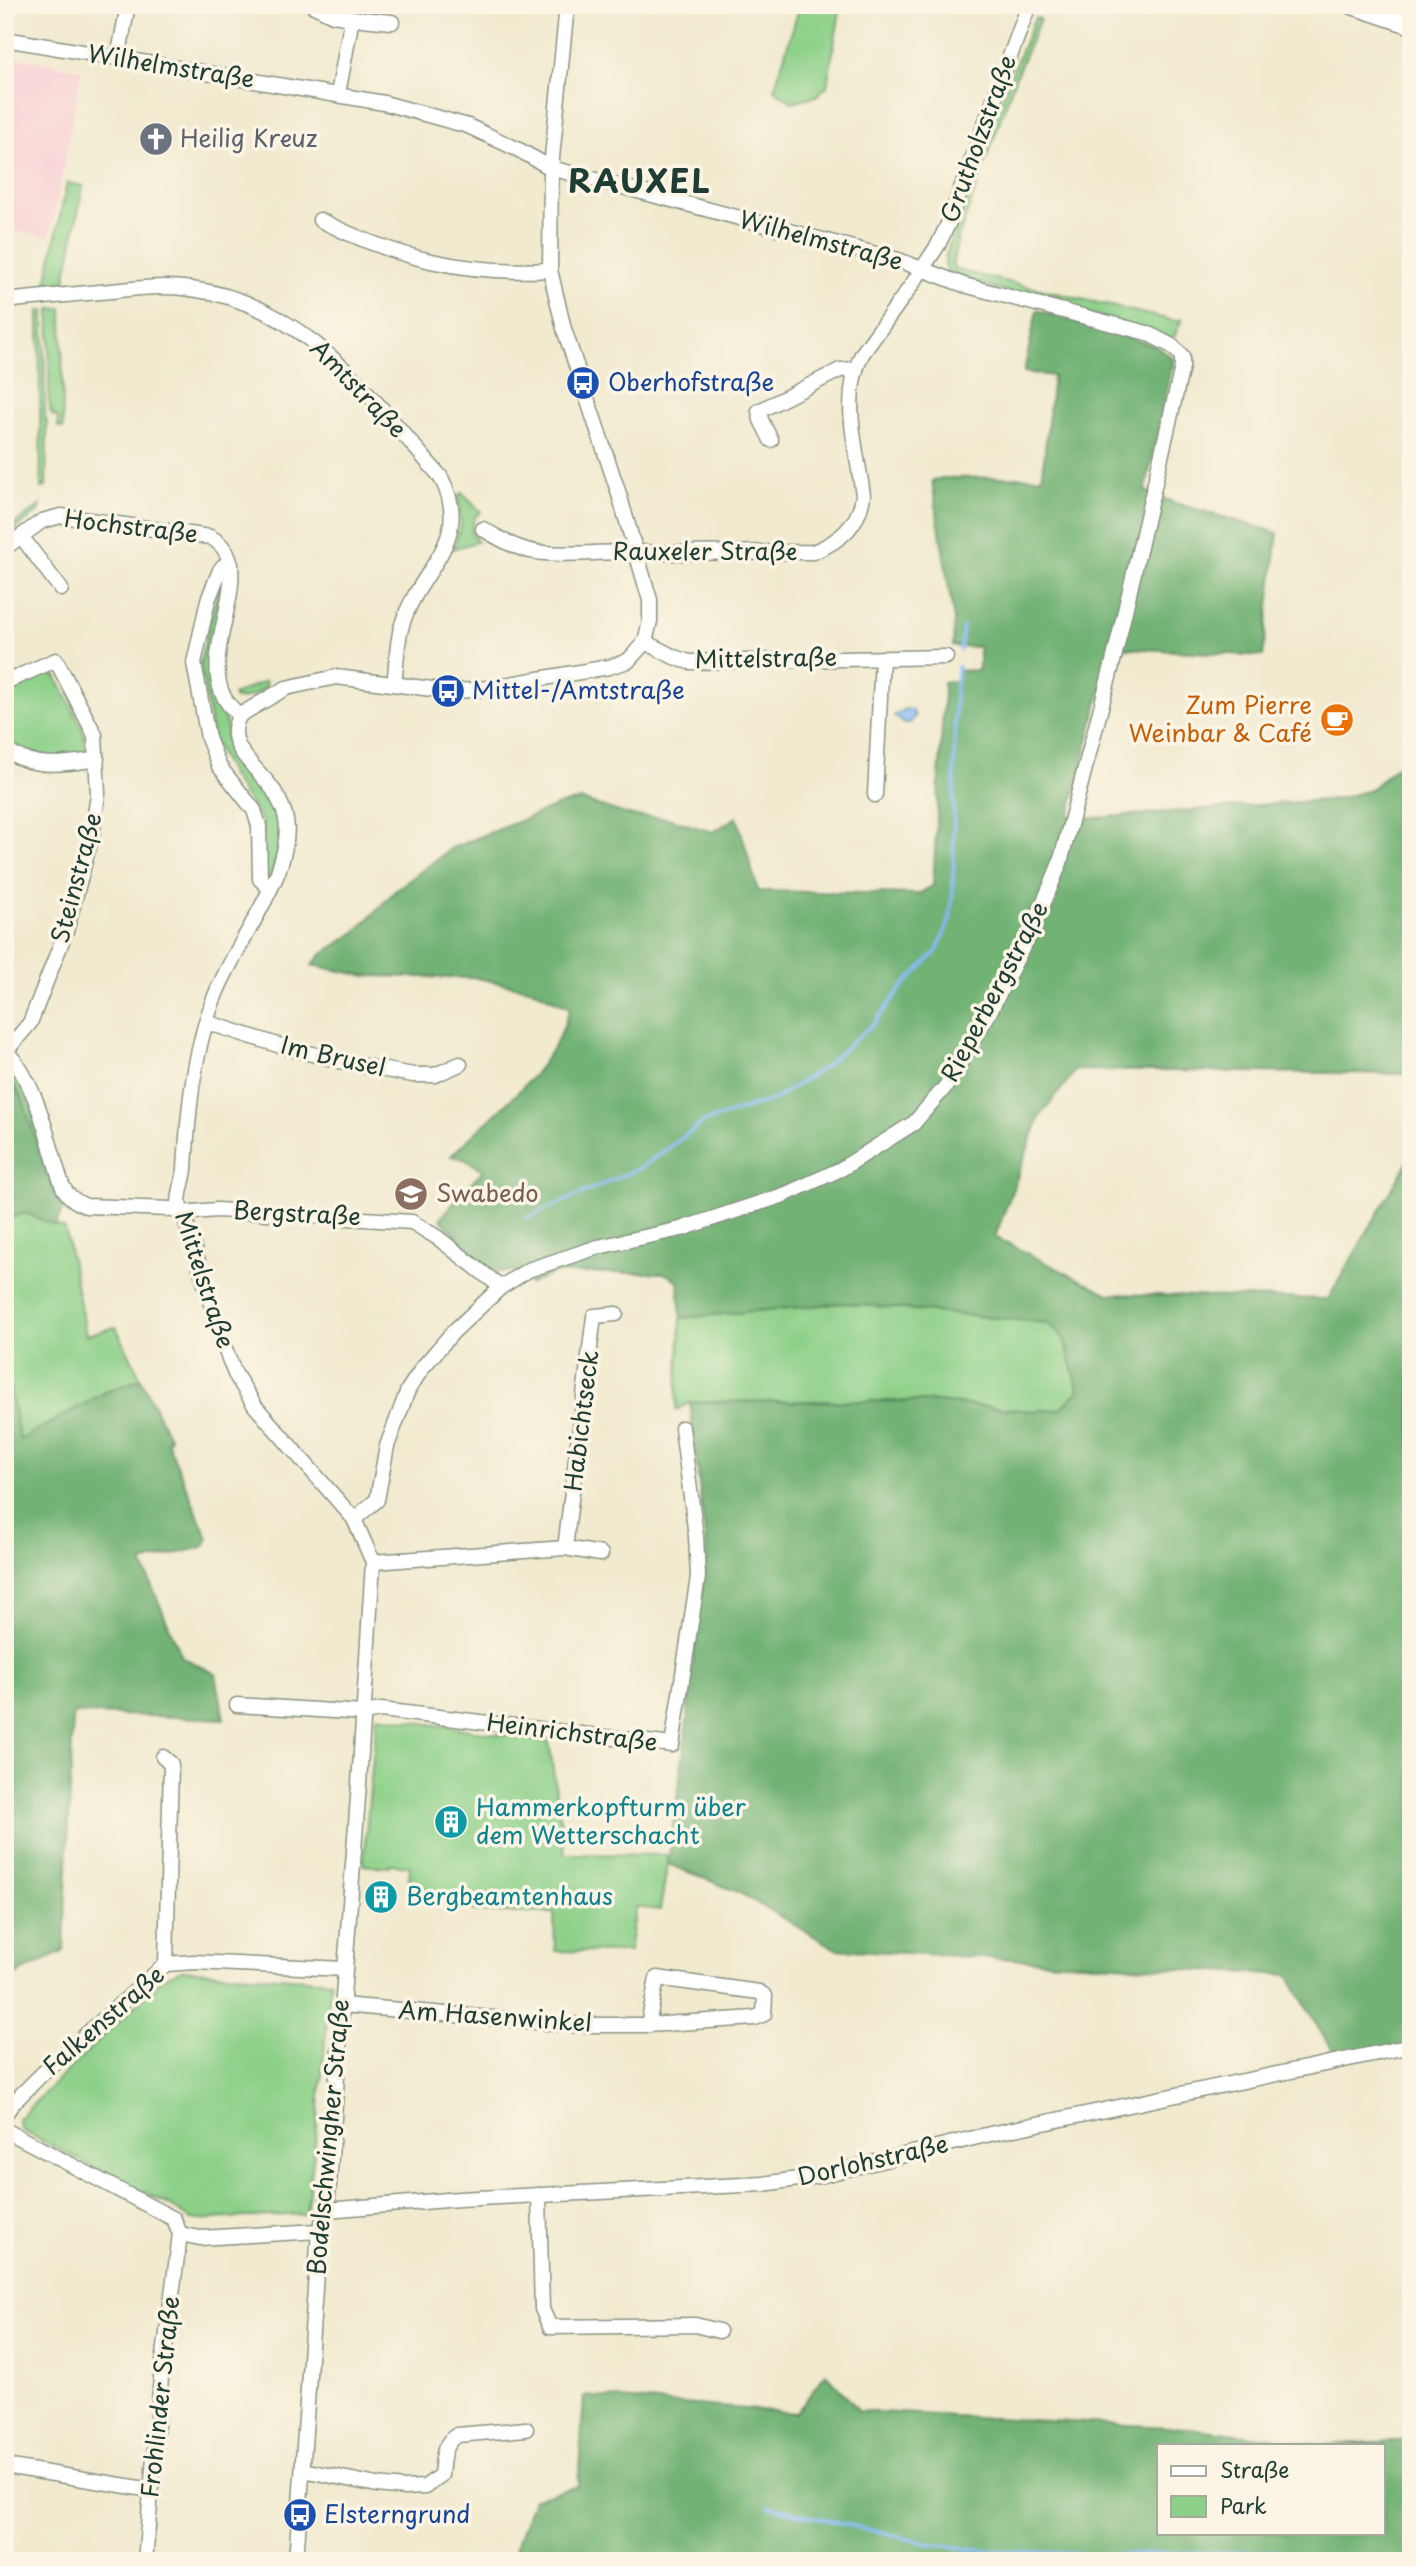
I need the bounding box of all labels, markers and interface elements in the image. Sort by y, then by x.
street label: Wilhelmstraße [85,34,257,96]
street label: Grutholzstraße [930,49,1024,227]
place label: Heilig Kreuz [180,119,317,155]
church icon: Heilig Kreuz [137,120,175,158]
district label: RAUXEL [568,156,712,204]
street label: Wilhelmstraße [736,200,907,278]
street label: Amtstraße [303,330,416,445]
place label: Oberhofstraße [608,363,774,399]
bus stop icon: Oberhofstraße [564,364,602,402]
street label: Hochstraße [62,499,200,551]
street label: Rauxeler Straße [613,532,797,568]
street label: Mittelstraße [694,638,837,676]
place label: Mittel-/Amtstraße [472,671,685,707]
bus stop icon: Mittel-/Amtstraße [429,672,467,710]
place label: Zum Pierre Weinbar & Café [1129,686,1312,750]
cafe icon: Zum Pierre Weinbar & Café [1318,701,1356,739]
street label: Steinstraße [40,808,110,947]
street label: Rieperbergstraße [930,894,1056,1088]
street label: Im Brusel [277,1026,389,1085]
place label: Swabedo [436,1174,539,1210]
school or university icon: Swabedo [392,1175,430,1213]
street label: Bergstraße [232,1191,362,1233]
street label: Mittelstraße [167,1206,245,1353]
street label: Habichtseck [554,1348,607,1493]
street label: Heinrichstraße [485,1703,660,1759]
place label: Hammerkopfturm über dem Wetterschacht [476,1788,747,1852]
building icon: Hammerkopfturm über dem Wetterschacht [432,1803,470,1841]
place label: Bergbeamtenhaus [406,1877,613,1913]
building icon: Bergbeamtenhaus [362,1878,400,1916]
street label: Falkenstraße [34,1956,172,2083]
street label: Am Hasenwinkel [397,1990,593,2040]
street label: Bodelschwingher Straße [297,1997,357,2276]
street label: Dorlohstraße [794,2124,951,2194]
street label: Frohlinder Straße [131,2294,188,2499]
legend [1157,2444,1384,2534]
text: Straße [1220,2453,1289,2485]
text: Park [1220,2489,1267,2521]
place label: Elsterngrund [324,2495,471,2531]
bus stop icon: Elsterngrund [281,2496,319,2534]

